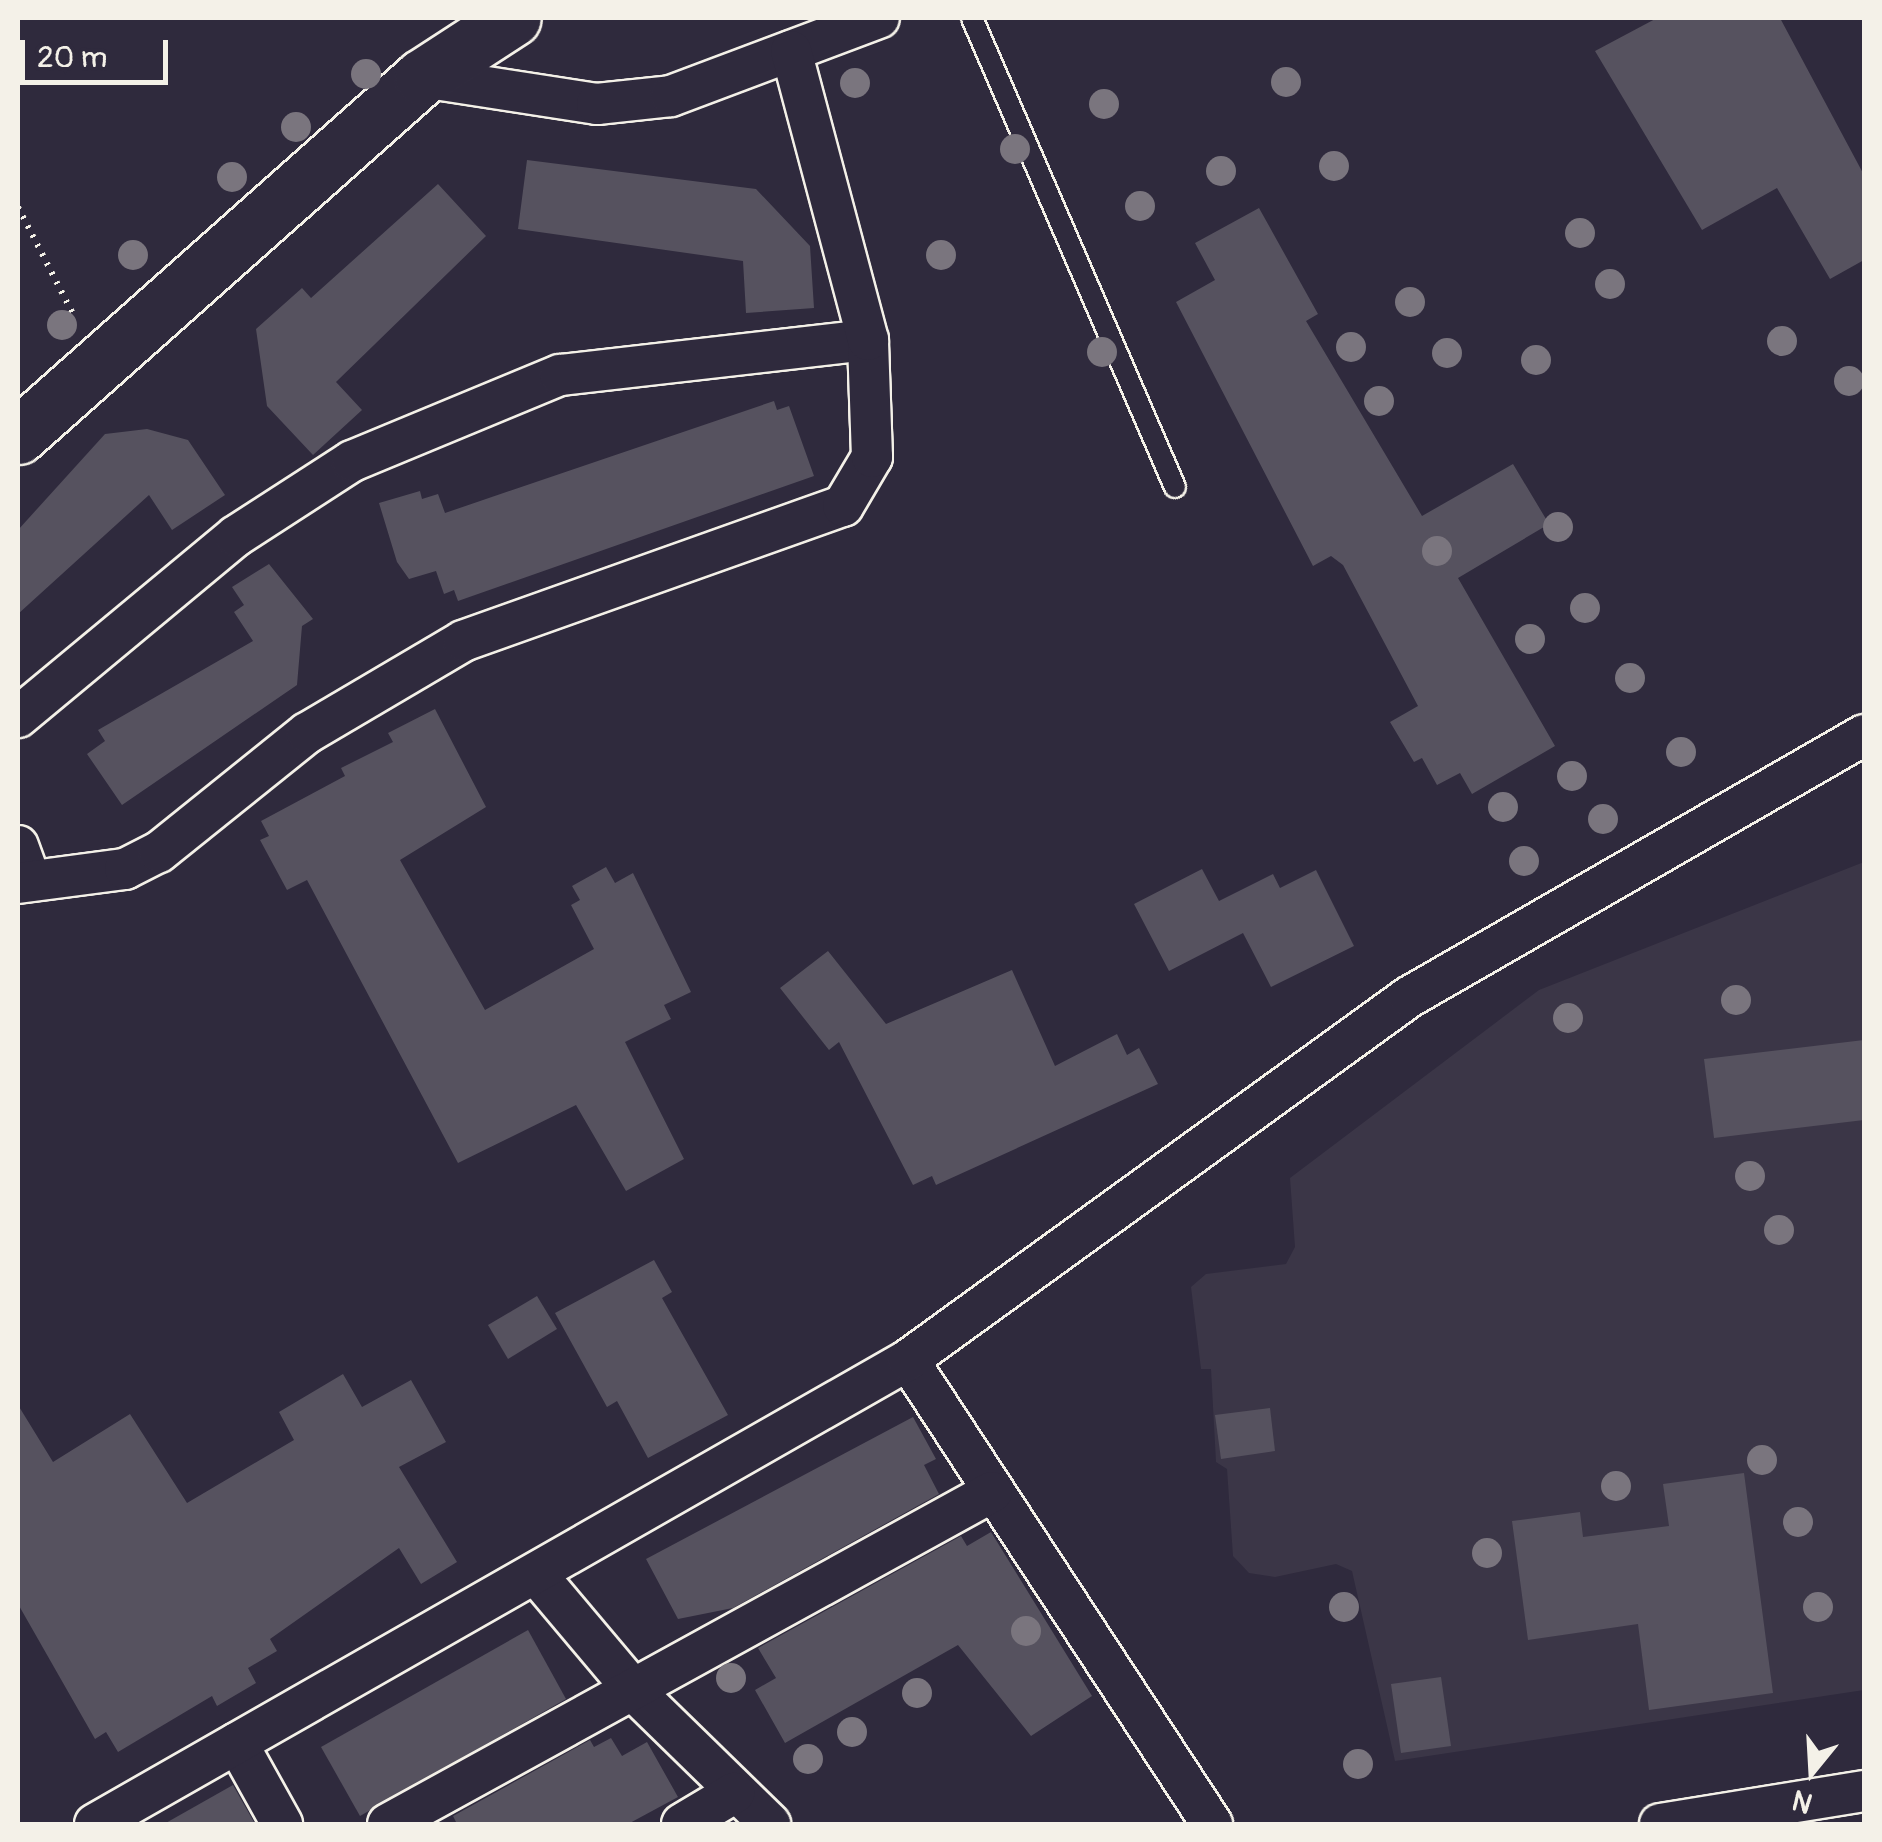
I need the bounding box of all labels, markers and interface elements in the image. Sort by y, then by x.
scale bar [25,20,172,82]
text: 20 m [37,39,107,76]
north arrow [1762,1722,1862,1822]
text: N [1788,1781,1817,1821]

